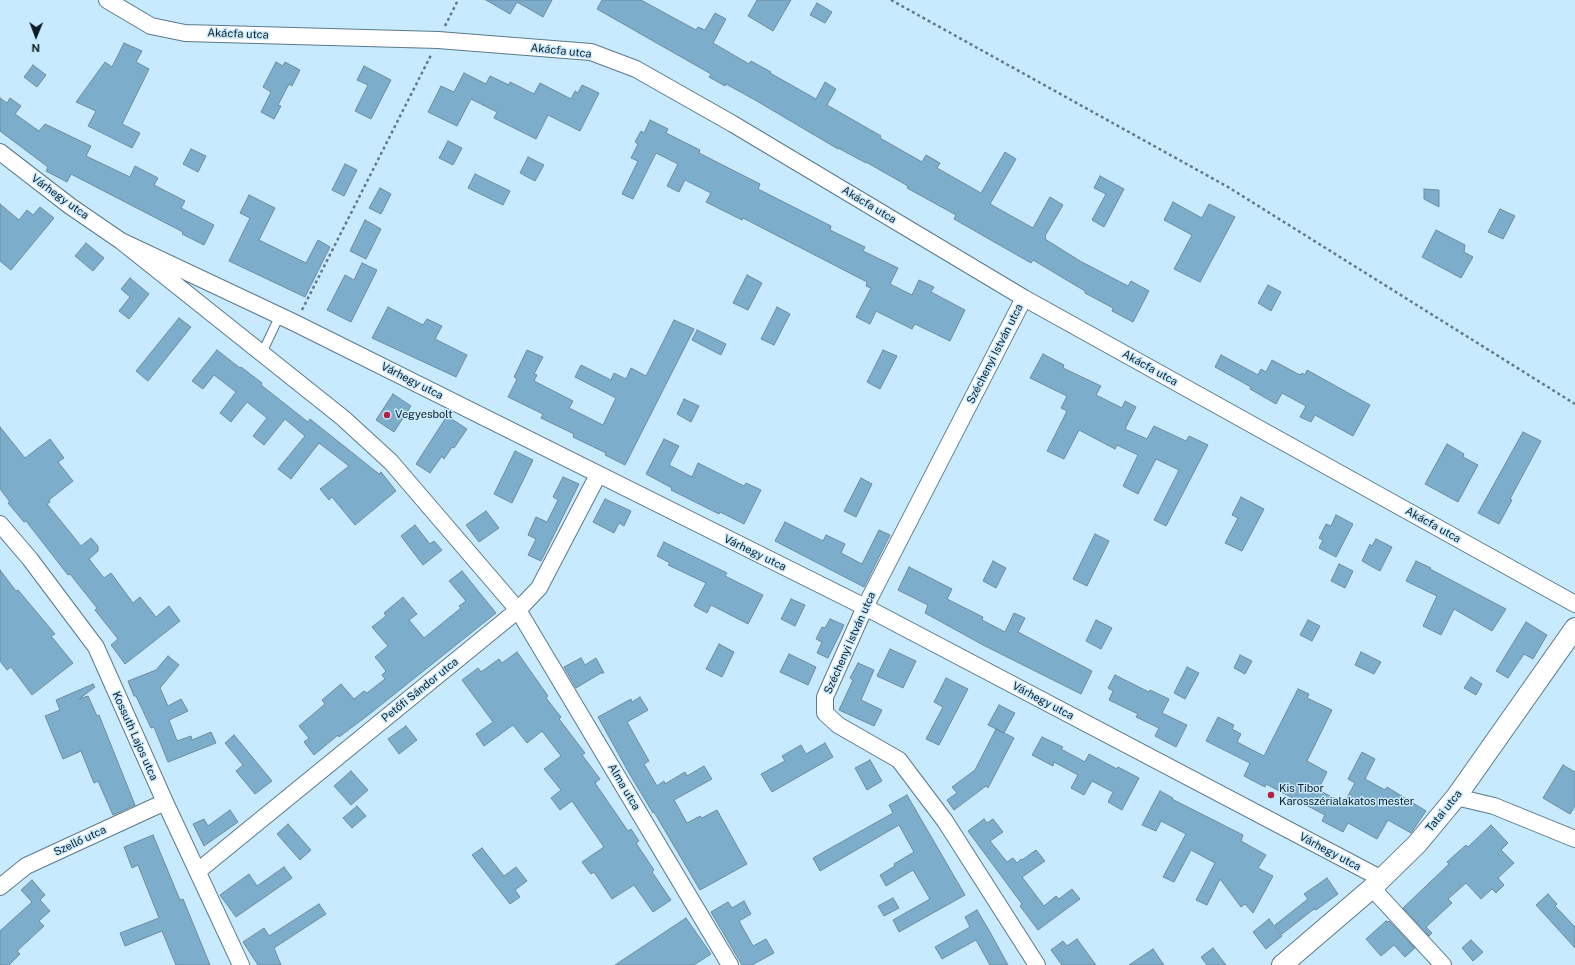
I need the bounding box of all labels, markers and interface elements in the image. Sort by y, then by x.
north arrow [16,16,56,56]
street label: Akácfa utca [207,26,269,42]
street label: Akácfa utca [530,41,592,61]
text: N [31,42,40,54]
street label: Várhegy utca [29,172,91,222]
street label: Akácfa utca [839,184,899,226]
street label: Széchenyi István utca [964,302,1026,406]
street label: Akácfa utca [1120,347,1180,389]
street label: Várhegy utca [379,360,445,402]
place label: Vegyesbolt [395,408,452,422]
marker: Vegyesbolt [382,410,392,420]
street label: Akácfa utca [1403,504,1463,546]
street label: Várhegy utca [722,532,788,574]
street label: Széchenyi István utca [821,590,879,696]
street label: Petőfi Sándor utca [379,655,461,725]
street label: Várhegy utca [1010,679,1076,723]
street label: Kossuth Lajos utca [109,689,161,783]
street label: Alma utca [605,761,643,813]
place label: Kis Tibor Karosszérialakatos mester [1279,782,1414,808]
street label: Tatai utca [1423,787,1465,835]
marker: Kis Tibor Karosszérialakatos mester [1266,790,1276,800]
street label: Szellő utca [52,823,108,859]
street label: Várhegy utca [1297,830,1363,874]

